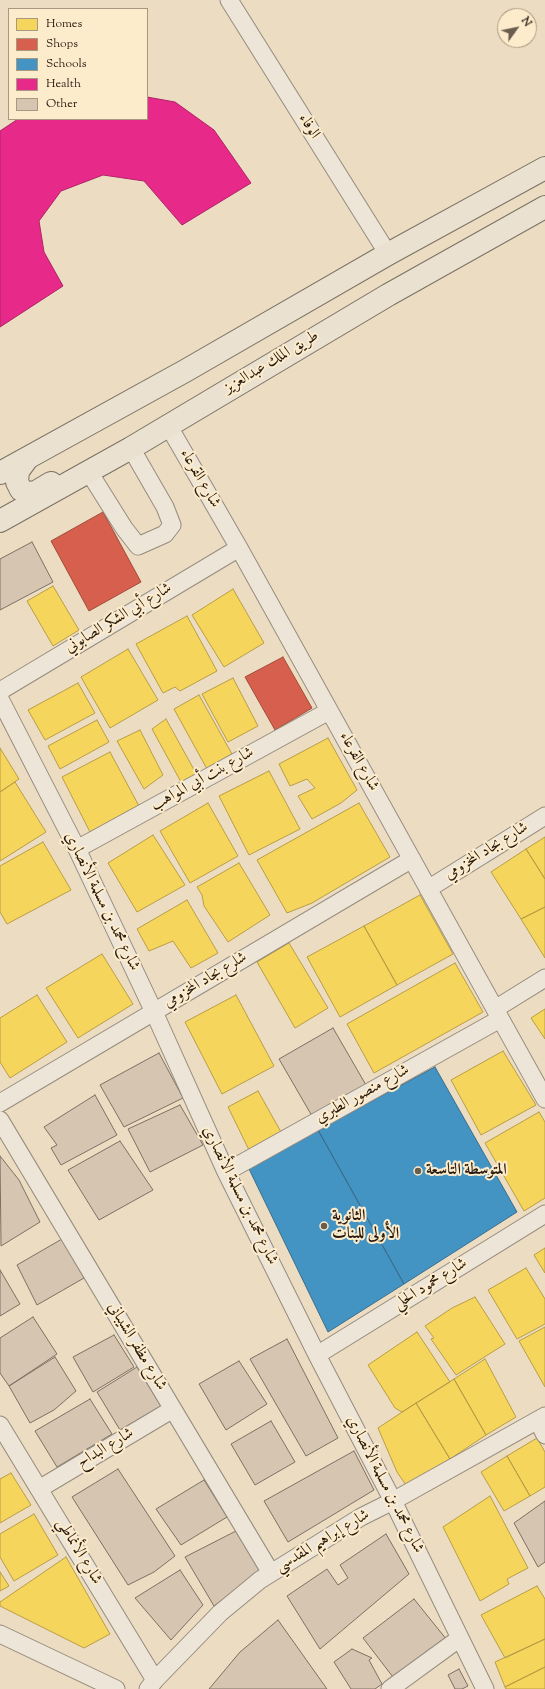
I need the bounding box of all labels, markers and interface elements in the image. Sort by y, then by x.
legend [8,8,148,120]
north arrow [497,8,537,48]
text: N [517,14,535,30]
text: Homes [46,15,82,33]
text: Shops [46,35,78,53]
text: Schools [46,55,87,73]
text: Health [46,75,81,93]
text: Other [46,95,77,113]
street label: الوفاء [293,111,323,143]
street label: طريق الملك عبدالعزيز [221,327,323,399]
street label: شارع القرعاء [174,446,224,512]
street label: شارع أبي الشكر الصابوني [62,580,176,658]
street label: شارع القرعاء [334,729,382,795]
street label: شارع بنت أبي المواهب [148,744,258,816]
street label: شارع بجاد المخزومي [442,819,532,885]
street label: شارع محمد بن مسلمة الأنصاري [59,829,143,975]
street label: شلرع بجاد المخزومي [161,949,251,1013]
street label: شارع منصور الطبري [313,1061,413,1129]
street label: شارع محمد بن مسلمة الأنصاري [197,1123,281,1269]
place label: المتوسطة التاسعة [426,1161,507,1181]
marker: المتوسطة التاسعة [413,1166,423,1176]
place label: الثانوية الأولى للبنات [332,1207,399,1245]
marker: الثانوية الأولى للبنات [319,1221,329,1231]
street label: شارع محمود الحلي [391,1255,471,1315]
street label: شارع مظفر الشيباني [102,1299,170,1395]
street label: شارع محمد بن مسلمة الأنصاري [341,1413,427,1557]
street label: شارع البداح [74,1425,138,1473]
street label: شارع إبراهيم المقدسي [272,1506,374,1578]
street label: شارع الأنماطي [51,1515,105,1589]

